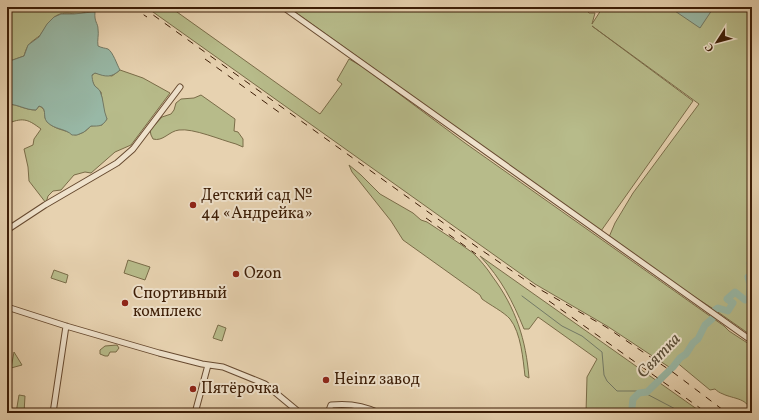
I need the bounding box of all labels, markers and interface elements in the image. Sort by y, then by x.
north arrow [697,22,737,62]
text: С [702,40,718,54]
place label: Детский сад № 44 «Андрейка» [201,185,313,225]
marker: Детский сад № 44 «Андрейка» [188,200,198,210]
place label: Ozon [244,263,282,285]
marker: Ozon [231,269,241,279]
place label: Спортивный комплекс [133,283,227,323]
marker: Спортивный комплекс [120,298,130,308]
water label: Святка [632,328,686,384]
place label: Heinz завод [334,369,420,391]
marker: Heinz завод [321,375,331,385]
place label: Пятёрочка [201,378,280,400]
marker: Пятёрочка [188,384,198,394]

